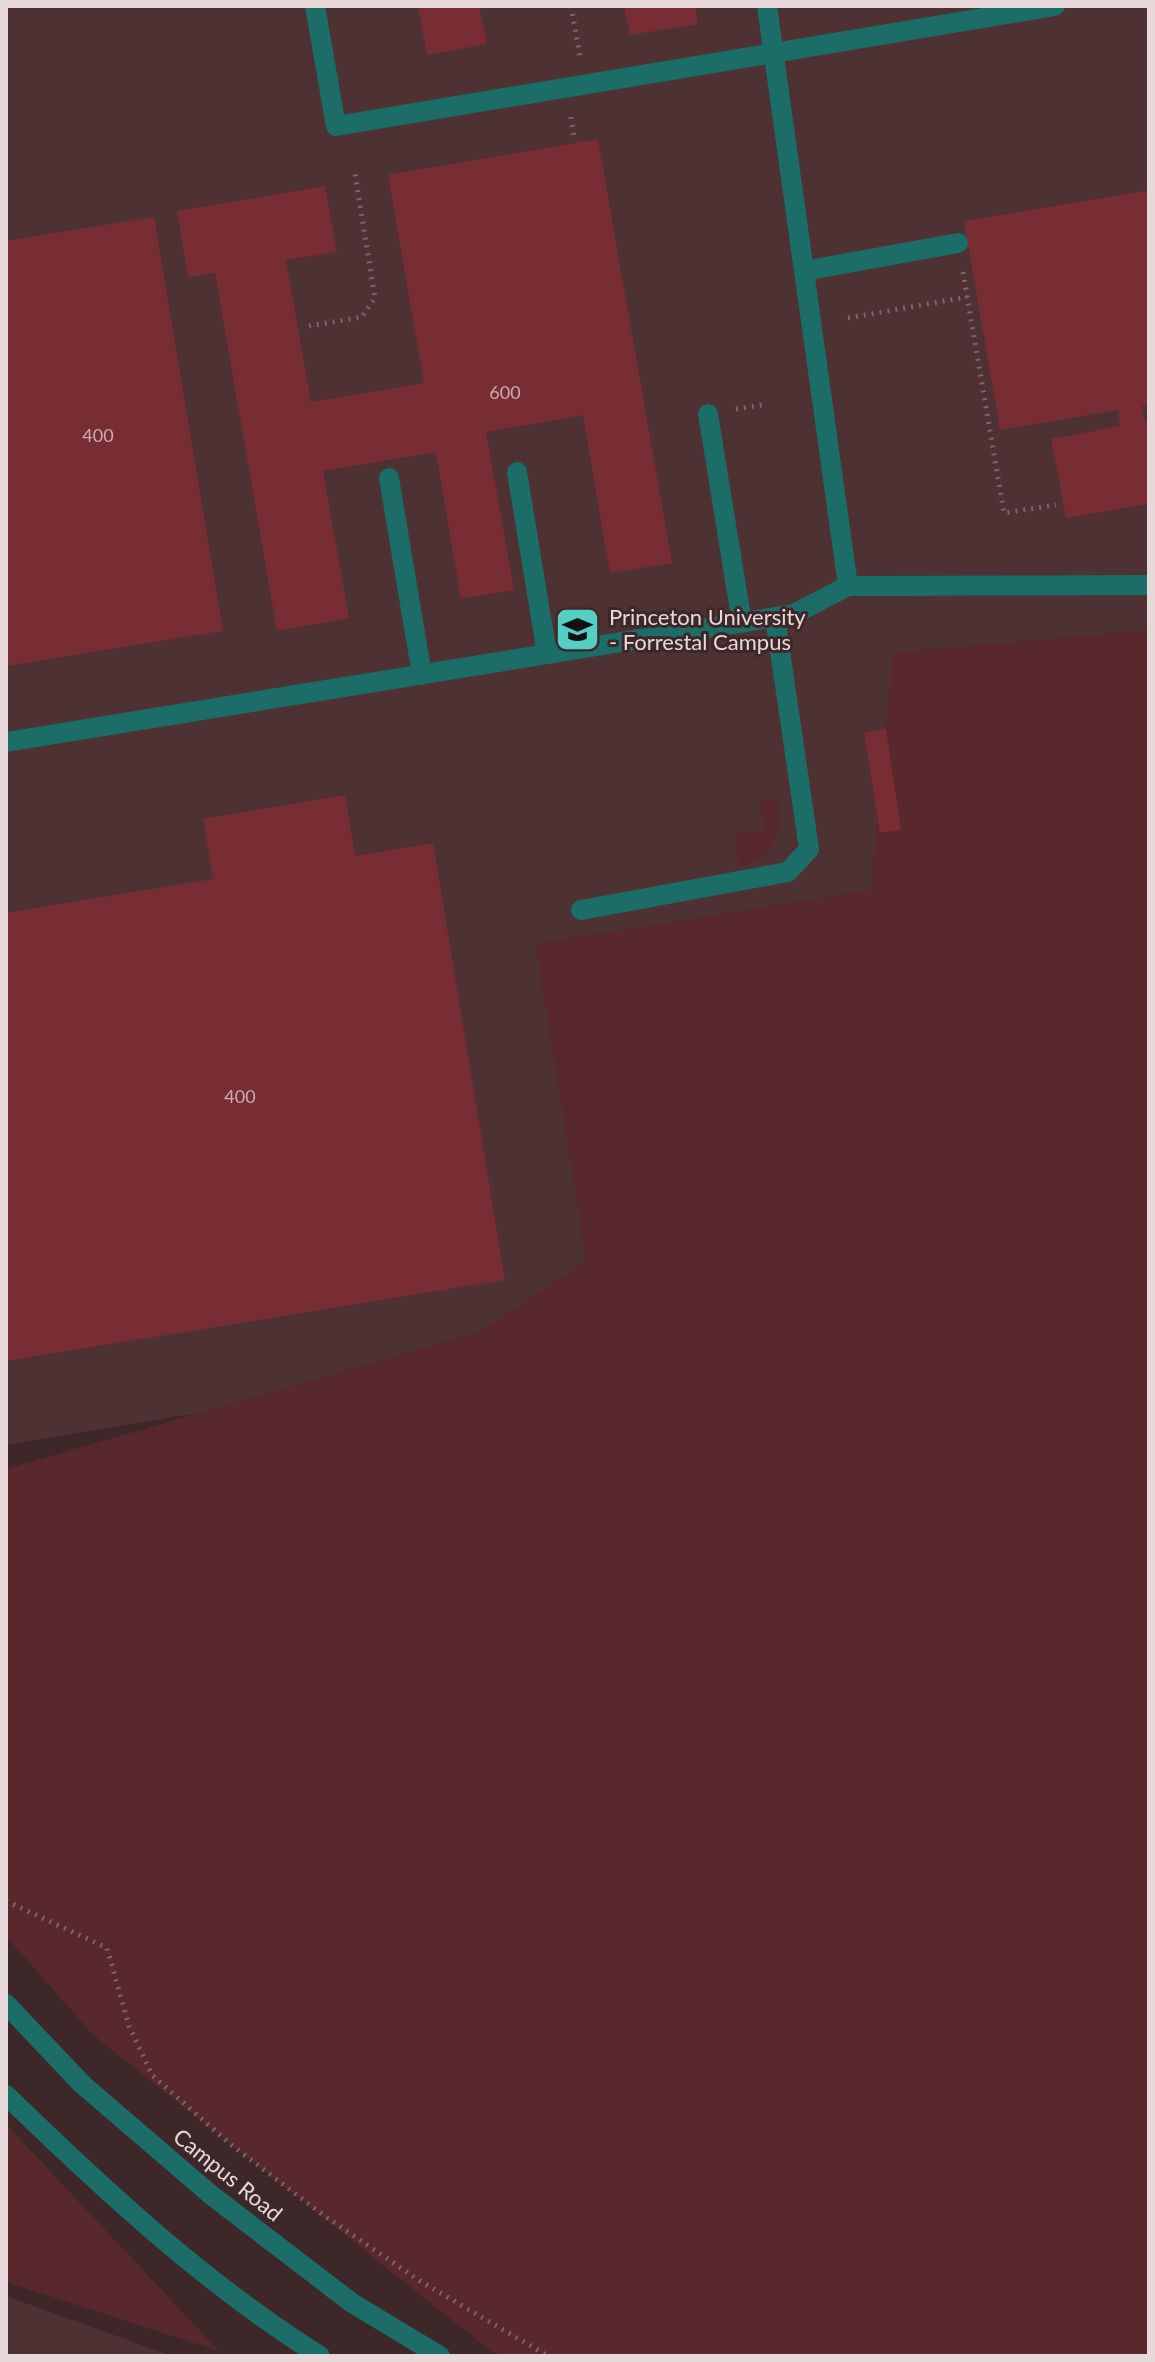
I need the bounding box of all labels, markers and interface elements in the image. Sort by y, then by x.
house number: 600 [489,381,521,403]
house number: 400 [82,424,114,446]
place label: Princeton University - Forrestal Campus [609,603,806,655]
school or university icon: Princeton University - Forrestal Campus [554,606,602,654]
house number: 400 [224,1085,256,1107]
street label: Campus Road [168,2122,288,2227]

